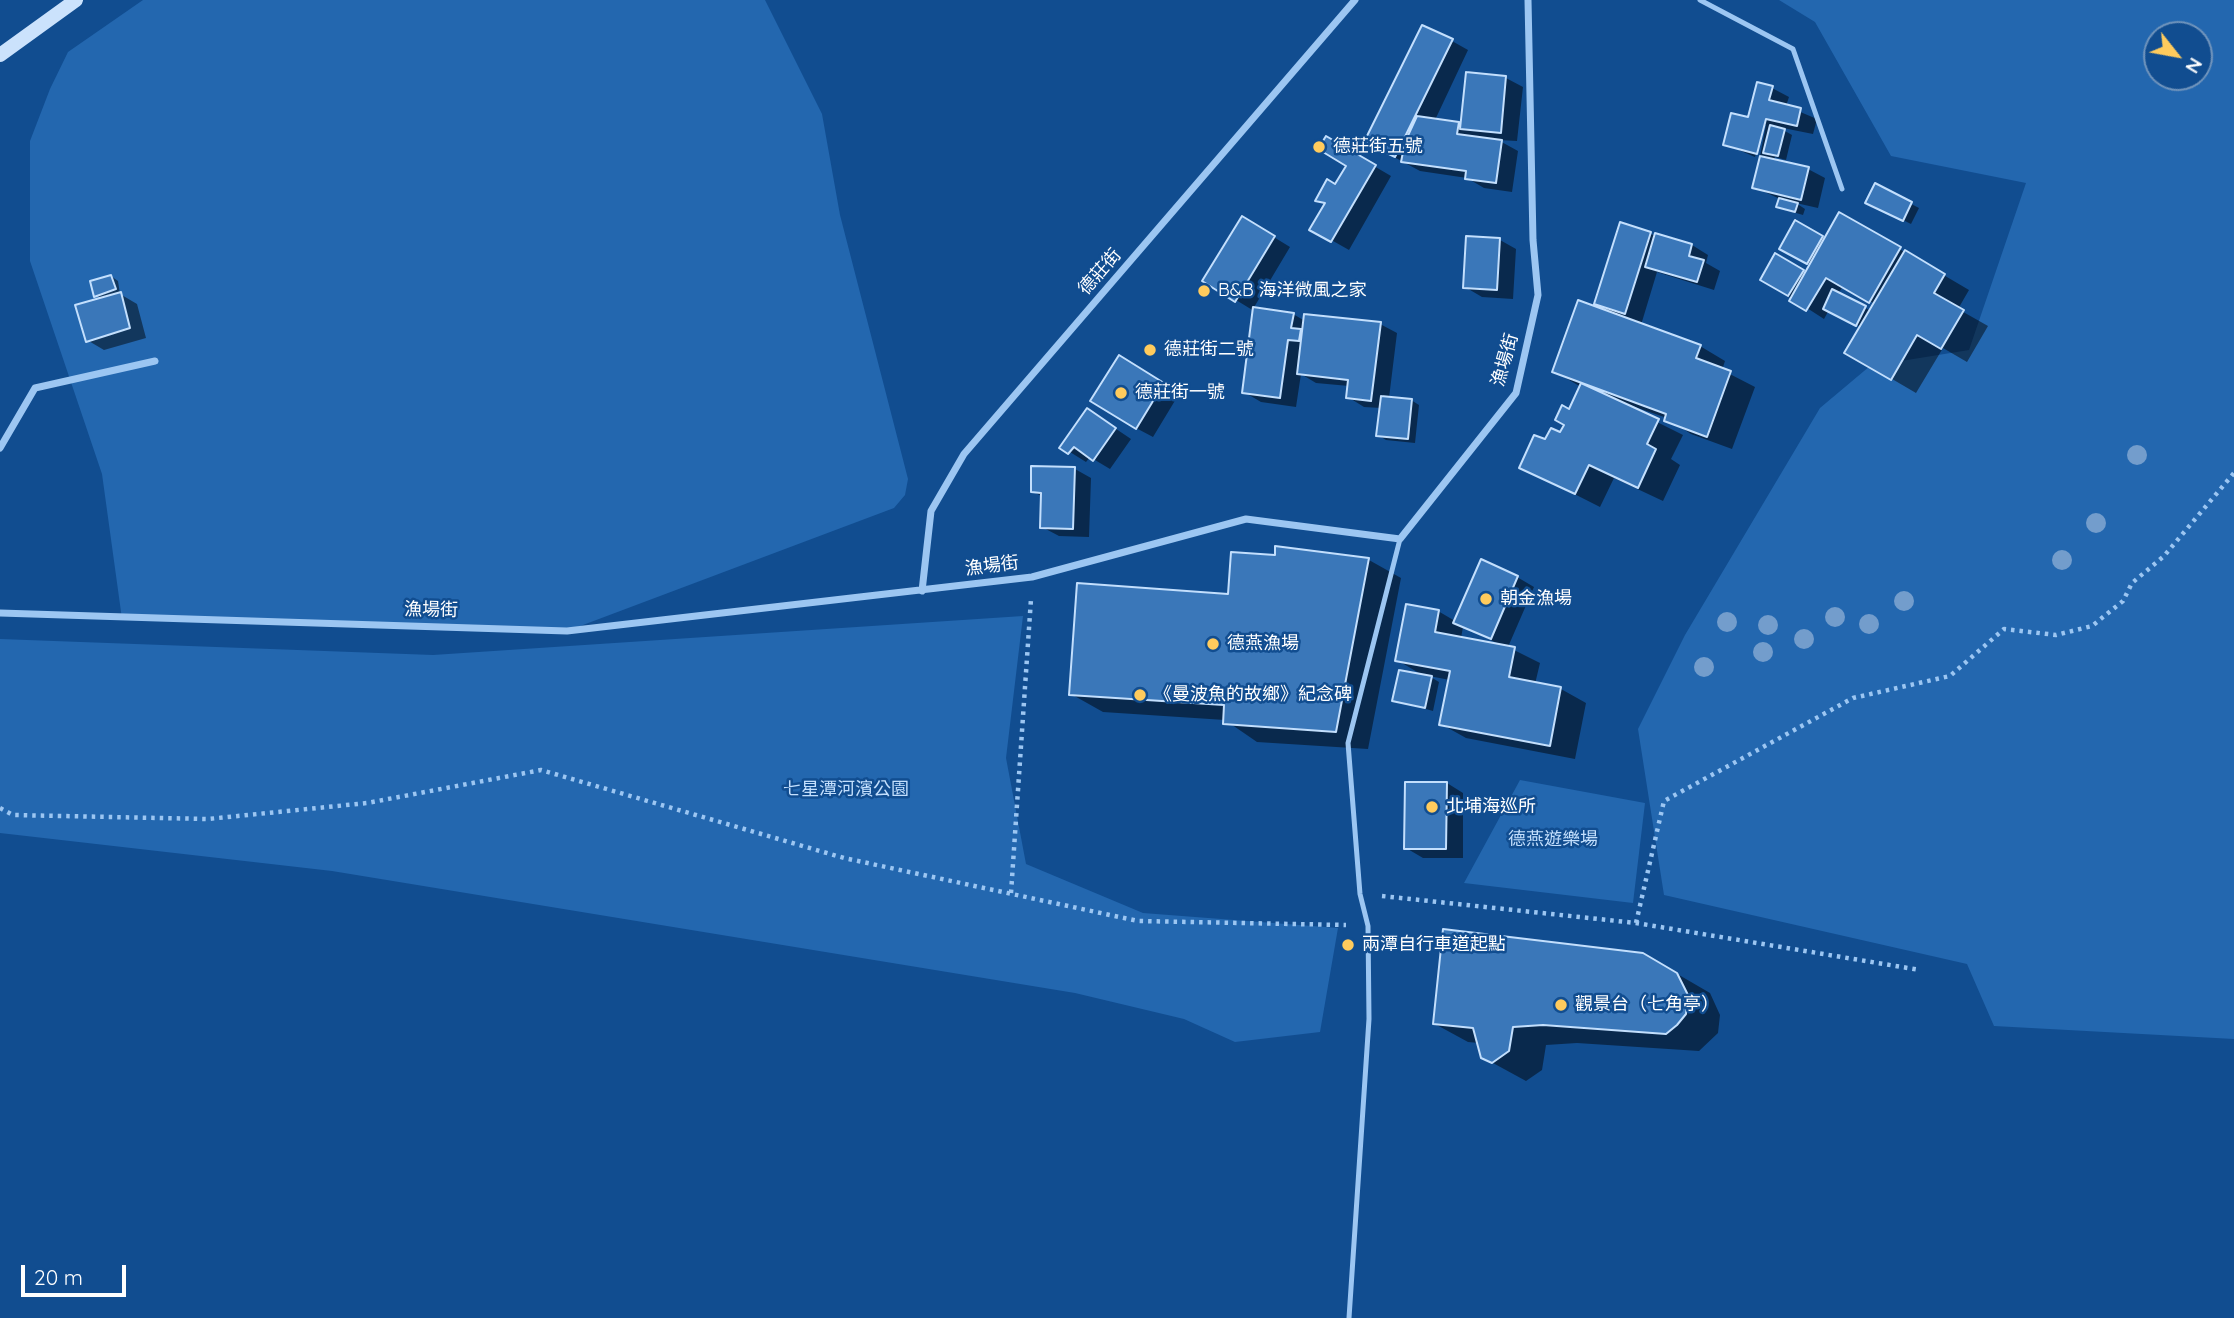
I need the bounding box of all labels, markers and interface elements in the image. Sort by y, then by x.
north arrow [2143,21,2213,91]
text: N [2180,54,2208,78]
place label: 德莊街五號 [1333,136,1423,158]
marker: 德莊街五號 [1311,139,1327,155]
street label: 德莊街 [1074,245,1126,299]
place label: B&B 海洋微風之家 [1218,280,1367,302]
marker: B&B 海洋微風之家 [1196,283,1212,299]
street label: 漁場街 [1487,331,1523,389]
place label: 德莊街二號 [1164,339,1254,361]
marker: 德莊街二號 [1142,342,1158,358]
place label: 德莊街一號 [1135,382,1225,404]
marker: 德莊街一號 [1113,385,1129,401]
street label: 漁場街 [964,552,1020,580]
place label: 朝金漁場 [1500,588,1572,610]
marker: 朝金漁場 [1478,591,1494,607]
street label: 漁場街 [404,599,458,621]
place label: 德燕漁場 [1227,633,1299,655]
marker: 德燕漁場 [1205,636,1221,652]
place label: 《曼波魚的故鄉》紀念碑 [1154,684,1352,706]
marker: 《曼波魚的故鄉》紀念碑 [1132,687,1148,703]
park label: 七星潭河濱公園 [783,779,909,801]
place label: 北埔海巡所 [1446,796,1536,818]
marker: 北埔海巡所 [1424,799,1440,815]
park label: 德燕遊樂場 [1508,829,1598,851]
place label: 兩潭自行車道起點 [1362,934,1506,956]
marker: 兩潭自行車道起點 [1340,937,1356,953]
place label: 觀景台（七角亭） [1575,994,1719,1016]
marker: 觀景台（七角亭） [1553,997,1569,1013]
scale bar [24,1252,130,1296]
text: 20 m [34,1264,83,1290]

